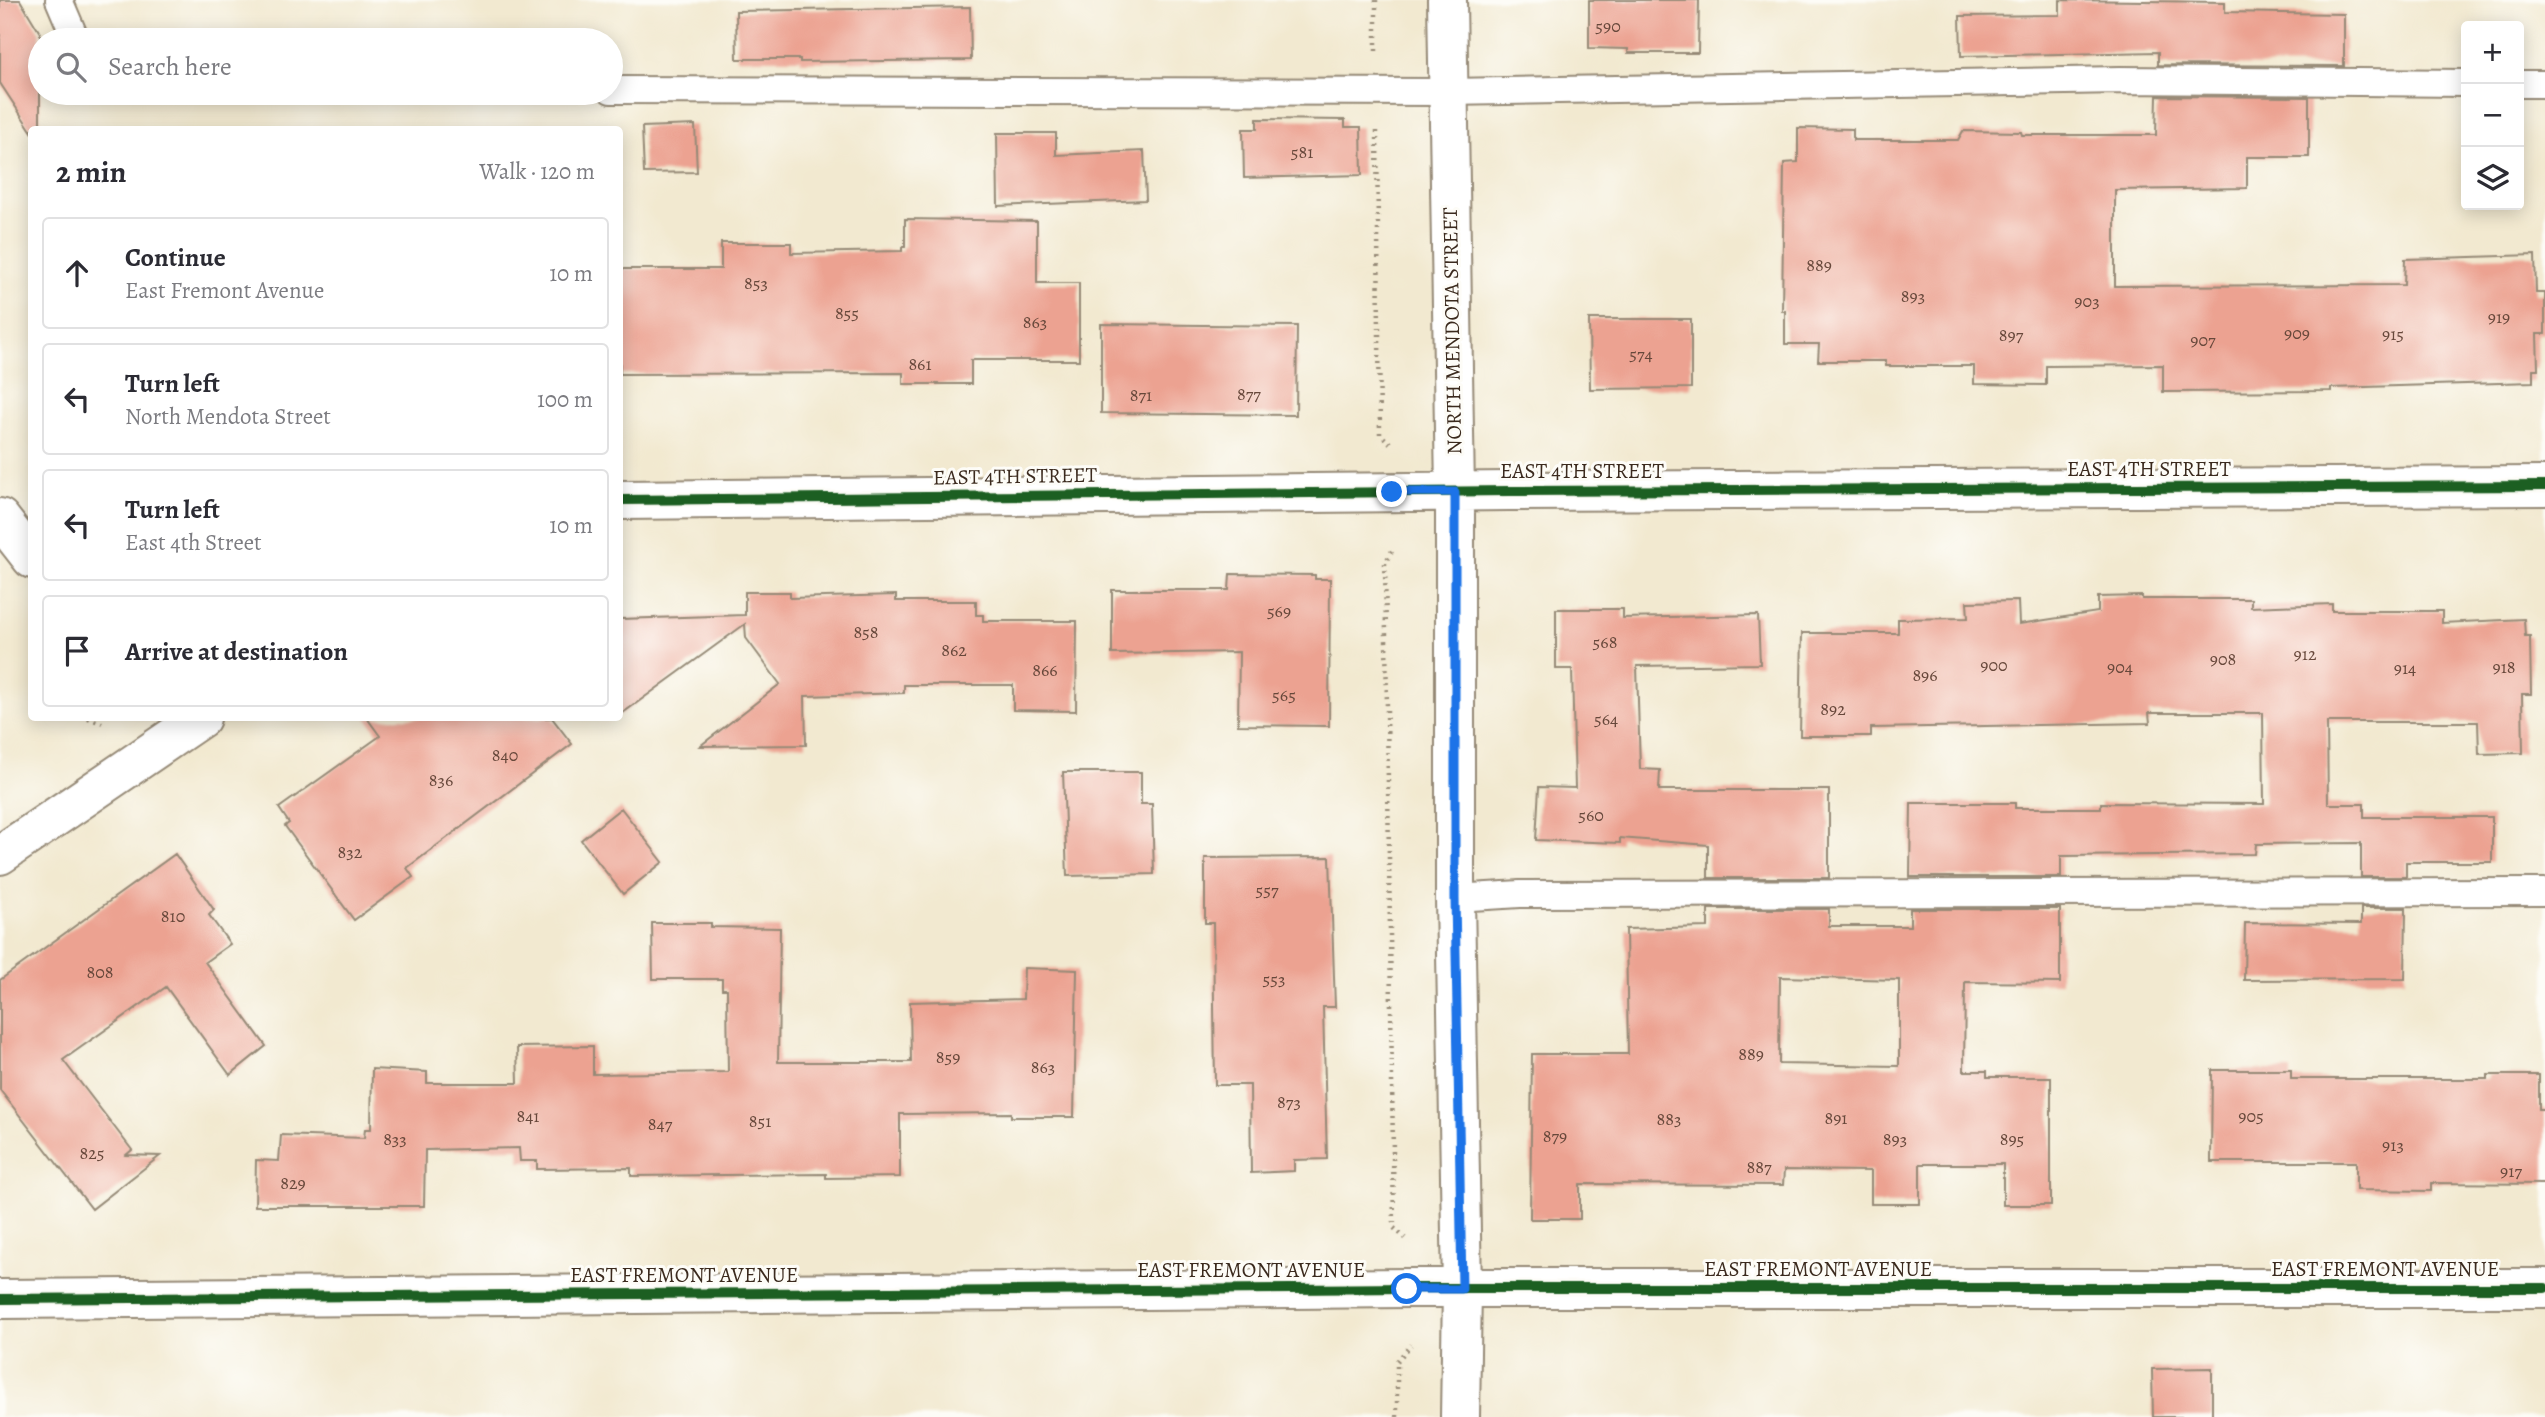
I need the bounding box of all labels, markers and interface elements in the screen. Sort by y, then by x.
house number: 590 [1595,14,1621,38]
map controls [2461,21,2524,210]
button: + [2461,21,2524,84]
search box [28,28,623,105]
icon: search [52,48,90,86]
text: Search here [108,49,232,84]
button: − [2461,84,2524,147]
house number: 581 [1291,140,1313,164]
button: layers [2461,147,2524,210]
text: 2 min [56,152,126,192]
text: Walk · 120 m [479,156,595,187]
street label: NORTH MENDOTA STREET [1436,207,1468,455]
text: Continue [125,240,226,275]
house number: 889 [1806,253,1832,277]
icon: ahead [58,254,96,292]
text: 10 m [549,258,593,289]
house number: 853 [744,271,768,295]
text: East Fremont Avenue [125,275,324,306]
house number: 893 [1901,284,1925,308]
house number: 903 [2074,289,2100,313]
house number: 855 [835,301,859,325]
house number: 919 [2488,305,2510,329]
house number: 863 [1023,310,1047,334]
house number: 909 [2284,321,2310,345]
house number: 915 [2382,322,2404,346]
house number: 897 [1999,323,2024,347]
house number: 907 [2190,328,2216,352]
house number: 574 [1629,342,1653,366]
house number: 861 [908,352,932,376]
text: Turn left [125,366,220,401]
icon: left [58,380,96,418]
house number: 877 [1237,382,1261,406]
house number: 871 [1130,383,1152,407]
text: 100 m [537,384,593,415]
text: North Mendota Street [125,401,331,432]
street label: EAST 4TH STREET [2067,455,2232,483]
street label: EAST 4TH STREET [1500,457,1665,485]
street label: EAST 4TH STREET [933,461,1098,491]
route end [1376,476,1407,507]
text: Turn left [125,492,220,527]
icon: left [58,506,96,544]
text: 10 m [549,510,593,541]
text: East 4th Street [125,527,262,558]
house number: 569 [1267,599,1291,623]
house number: 858 [853,620,879,644]
house number: 568 [1593,630,1617,654]
icon: arrive [58,632,96,670]
text: Arrive at destination [125,634,348,669]
house number: 862 [941,638,967,662]
house number: 912 [2294,642,2317,666]
house number: 908 [2210,647,2236,671]
house number: 900 [1980,653,2008,677]
house number: 904 [2107,655,2133,679]
house number: 918 [2492,655,2516,679]
house number: 914 [2394,656,2416,680]
house number: 866 [1032,658,1058,682]
house number: 896 [1912,663,1938,687]
house number: 565 [1272,683,1296,707]
house number: 892 [1820,697,1846,721]
house number: 564 [1594,707,1618,731]
house number: 840 [492,743,518,767]
house number: 836 [429,768,453,792]
house number: 560 [1578,803,1604,827]
house number: 832 [338,840,363,864]
house number: 557 [1255,878,1279,902]
house number: 810 [161,904,185,928]
house number: 808 [86,960,114,984]
house number: 553 [1263,967,1285,991]
house number: 889 [1738,1042,1764,1066]
house number: 859 [936,1045,960,1069]
house number: 863 [1031,1055,1055,1079]
house number: 873 [1277,1090,1301,1114]
house number: 841 [516,1104,540,1128]
house number: 905 [2238,1104,2264,1128]
house number: 891 [1824,1106,1848,1130]
house number: 883 [1657,1107,1681,1131]
house number: 851 [749,1109,771,1133]
house number: 847 [648,1112,673,1136]
house number: 879 [1543,1124,1567,1148]
house number: 833 [383,1127,407,1151]
house number: 893 [1883,1127,1907,1151]
house number: 895 [2000,1127,2024,1151]
house number: 913 [2382,1133,2404,1157]
house number: 825 [79,1141,105,1165]
house number: 887 [1746,1155,1772,1179]
house number: 917 [2500,1159,2522,1183]
house number: 829 [280,1171,306,1195]
street label: EAST FREMONT AVENUE [1704,1255,1932,1283]
street label: EAST FREMONT AVENUE [2271,1255,2499,1283]
street label: EAST FREMONT AVENUE [1137,1256,1365,1284]
street label: EAST FREMONT AVENUE [570,1261,798,1289]
route start [1391,1273,1422,1304]

